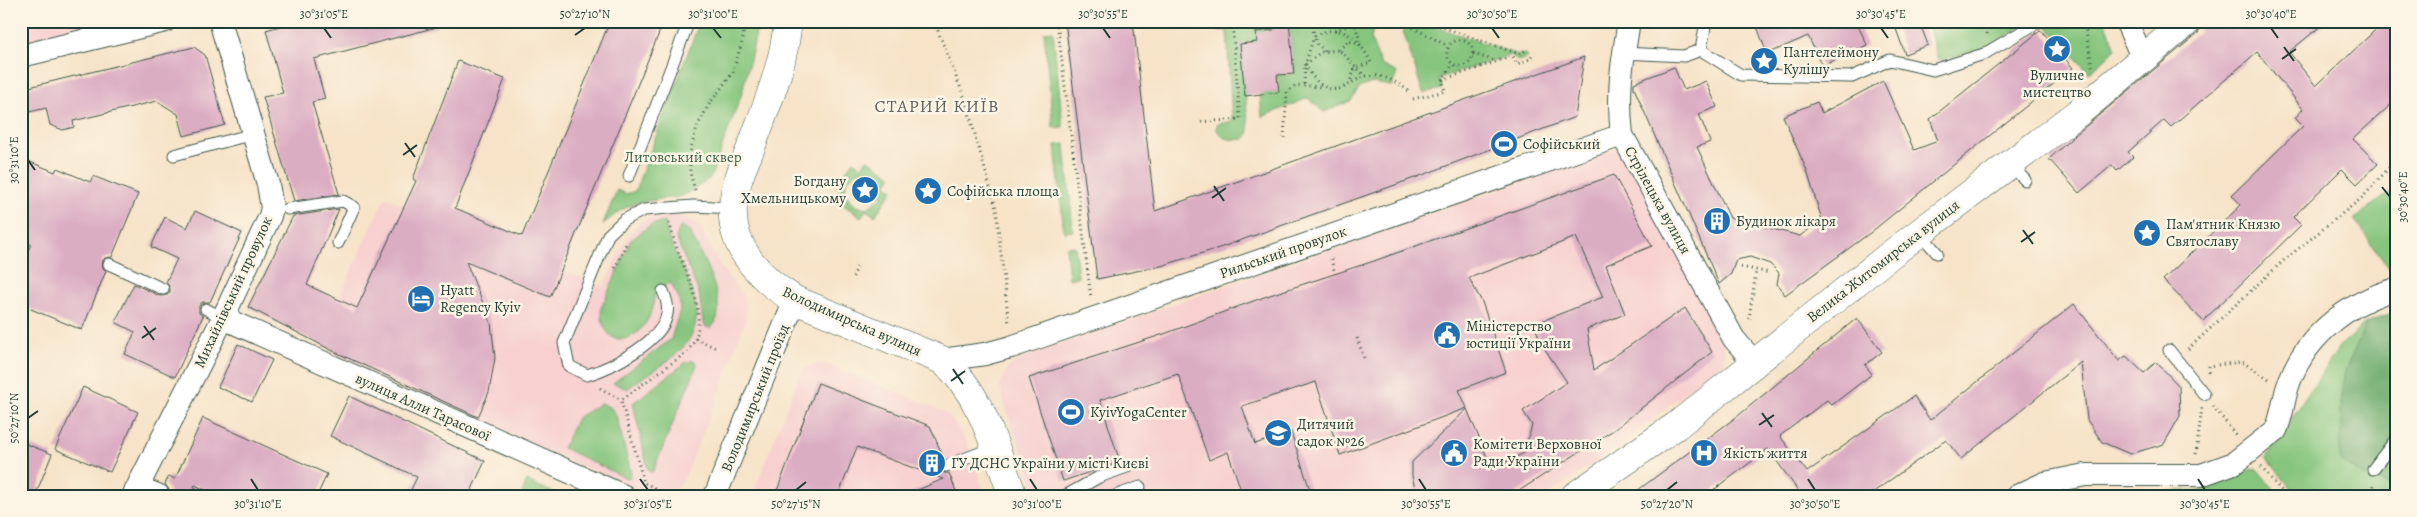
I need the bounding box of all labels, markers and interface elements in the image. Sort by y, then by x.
text: 30°31'05"E [300,6,348,22]
text: 50°27'10"N [560,6,611,22]
text: 30°31'00"E [688,6,738,22]
text: 30°30'55"E [1078,6,1128,22]
text: 30°30'50"E [1467,6,1517,22]
text: 30°30'45"E [1856,6,1906,22]
text: 30°30'40"E [2245,6,2297,22]
place icon: Вуличне мистецтво [2042,34,2072,64]
place label: Пантелеймону Кулішу [1783,42,1879,79]
place icon: Пантелеймону Кулішу [1749,46,1779,76]
place label: Вуличне мистецтво [2023,65,2091,102]
district label: СТАРИЙ КИЇВ [874,94,1000,118]
sports icon: Софійський [1489,129,1519,159]
place label: Софійський [1523,134,1600,154]
text: 30°31'10"E [6,136,22,184]
street label: Стрілецька вулиця [1620,142,1696,258]
park label: Литовський сквер [624,147,742,167]
place label: Богдану Хмельницькому [741,171,846,208]
text: 30°30'40"E [2395,171,2411,223]
place icon: Богдану Хмельницькому [850,175,880,205]
place icon: Софійська площа [913,176,943,206]
place label: Софійська площа [947,181,1059,201]
street label: Велика Житомирська вулиця [1802,195,1964,327]
building icon: Будинок лікаря [1702,206,1732,236]
place label: Будинок лікаря [1736,211,1836,231]
street label: Михайлівський провулок [189,213,277,371]
place label: Пам'ятник Князю Святославу [2166,214,2280,251]
place icon: Пам'ятник Князю Святославу [2132,218,2162,248]
street label: Рильський провулок [1217,221,1349,283]
place label: Hyatt Regency Kyiv [440,280,521,317]
street label: Володимирська вулиця [779,281,925,361]
hotel icon: Hyatt Regency Kyiv [406,284,436,314]
place label: Міністерство юстиції України [1466,316,1571,353]
public building icon: Міністерство юстиції України [1432,320,1462,350]
street label: Володимирський проїзд [716,321,794,475]
street label: вулиця Алли Тарасової [352,368,494,446]
text: 50°27'10"N [6,392,22,443]
sports icon: KyivYogaCenter [1056,397,1086,427]
place label: KyivYogaCenter [1090,402,1187,422]
place label: Дитячий садок №26 [1297,414,1364,451]
school or university icon: Дитячий садок №26 [1263,418,1293,448]
place label: Комітети Верховної Ради України [1473,434,1601,471]
public building icon: Комітети Верховної Ради України [1439,438,1469,468]
hospital icon: Якість життя [1689,438,1719,468]
place label: Якість життя [1723,443,1807,463]
building icon: ГУ ДСНС України у місті Києві [917,448,947,478]
place label: ГУ ДСНС України у місті Києві [951,453,1149,473]
text: 30°31'10"E [234,496,282,512]
text: 30°31'05"E [624,496,672,512]
text: 50°27'15"N [771,496,821,512]
text: 30°31'00"E [1012,496,1062,512]
text: 30°30'55"E [1401,496,1451,512]
text: 50°27'20"N [1641,496,1694,512]
text: 30°30'50"E [1790,496,1840,512]
text: 30°30'45"E [2180,496,2230,512]

